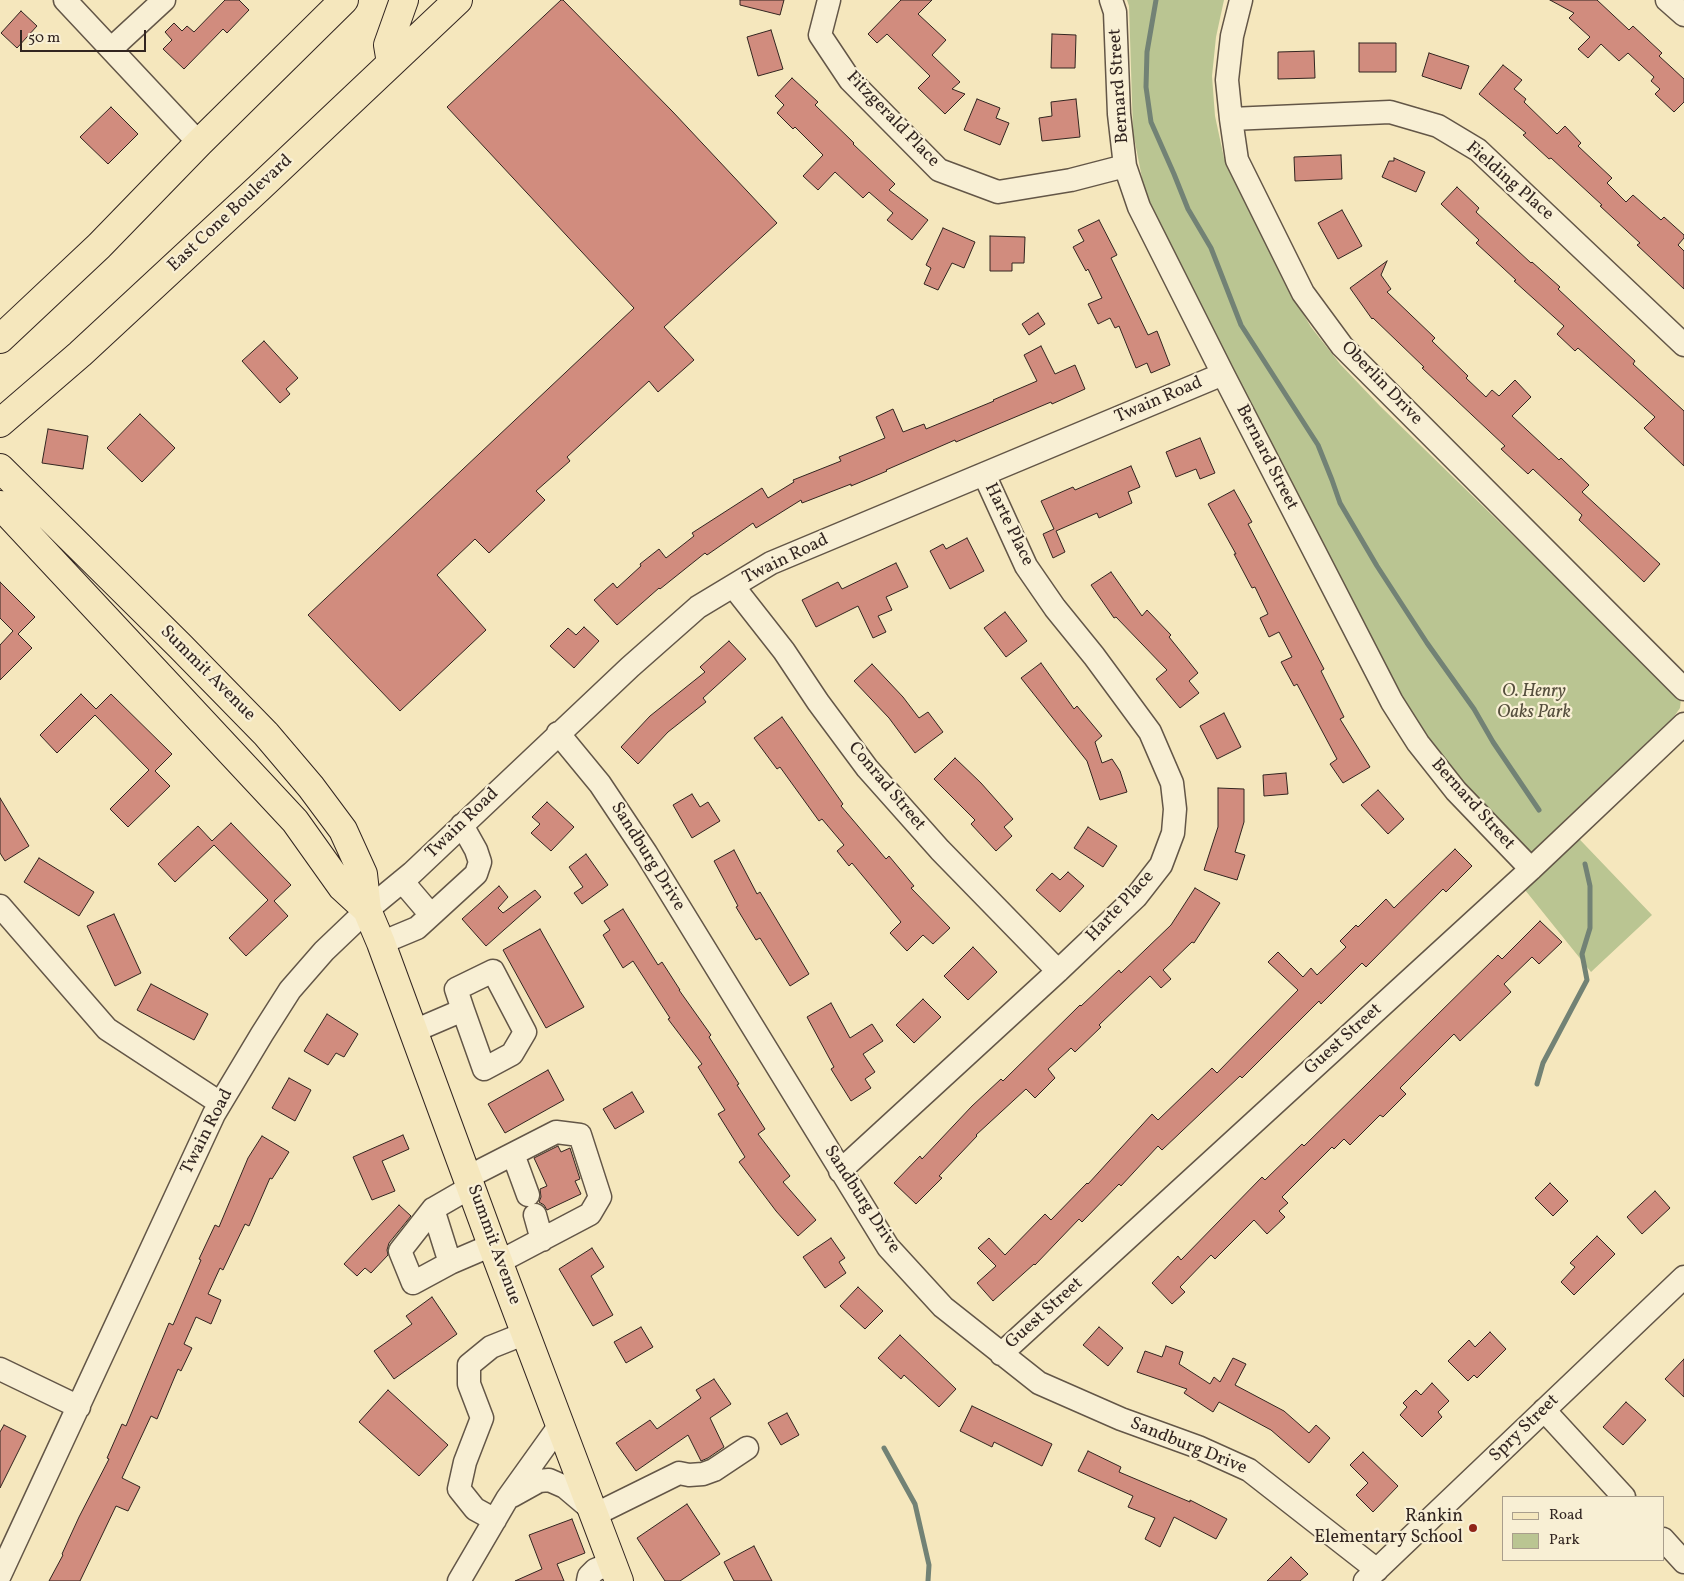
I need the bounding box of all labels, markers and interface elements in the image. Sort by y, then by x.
scale bar [22,20,149,52]
text: 50 m [28,28,60,49]
street label: Bernard Street [1105,28,1135,144]
street label: Fitzgerald Place [841,68,943,172]
street label: Fielding Place [1461,138,1557,226]
street label: East Cone Boulevard [164,151,298,277]
street label: Oberlin Drive [1336,338,1426,430]
street label: Twain Road [1112,373,1206,429]
street label: Bernard Street [1230,402,1302,514]
street label: Harte Place [979,480,1037,570]
street label: Twain Road [740,530,832,590]
street label: Summit Avenue [155,622,259,726]
park label: O. Henry Oaks Park [1497,682,1571,724]
street label: Conrad Street [843,738,929,836]
street label: Bernard Street [1425,755,1519,855]
street label: Twain Road [422,784,504,864]
street label: Sandburg Drive [605,799,689,915]
street label: Harte Place [1083,867,1159,947]
street label: Guest Street [1301,1000,1387,1080]
street label: Twain Road [177,1086,239,1178]
street label: Sandburg Drive [818,1142,904,1258]
street label: Summit Avenue [461,1182,525,1308]
street label: Guest Street [1002,1274,1088,1354]
street label: Spry Street [1486,1391,1564,1467]
street label: Sandburg Drive [1126,1414,1250,1480]
legend [1502,1496,1664,1561]
text: Road [1549,1505,1583,1526]
place label: Rankin Elementary School [1314,1507,1463,1550]
marker: Rankin Elementary School [1467,1522,1479,1534]
text: Park [1549,1530,1580,1551]

